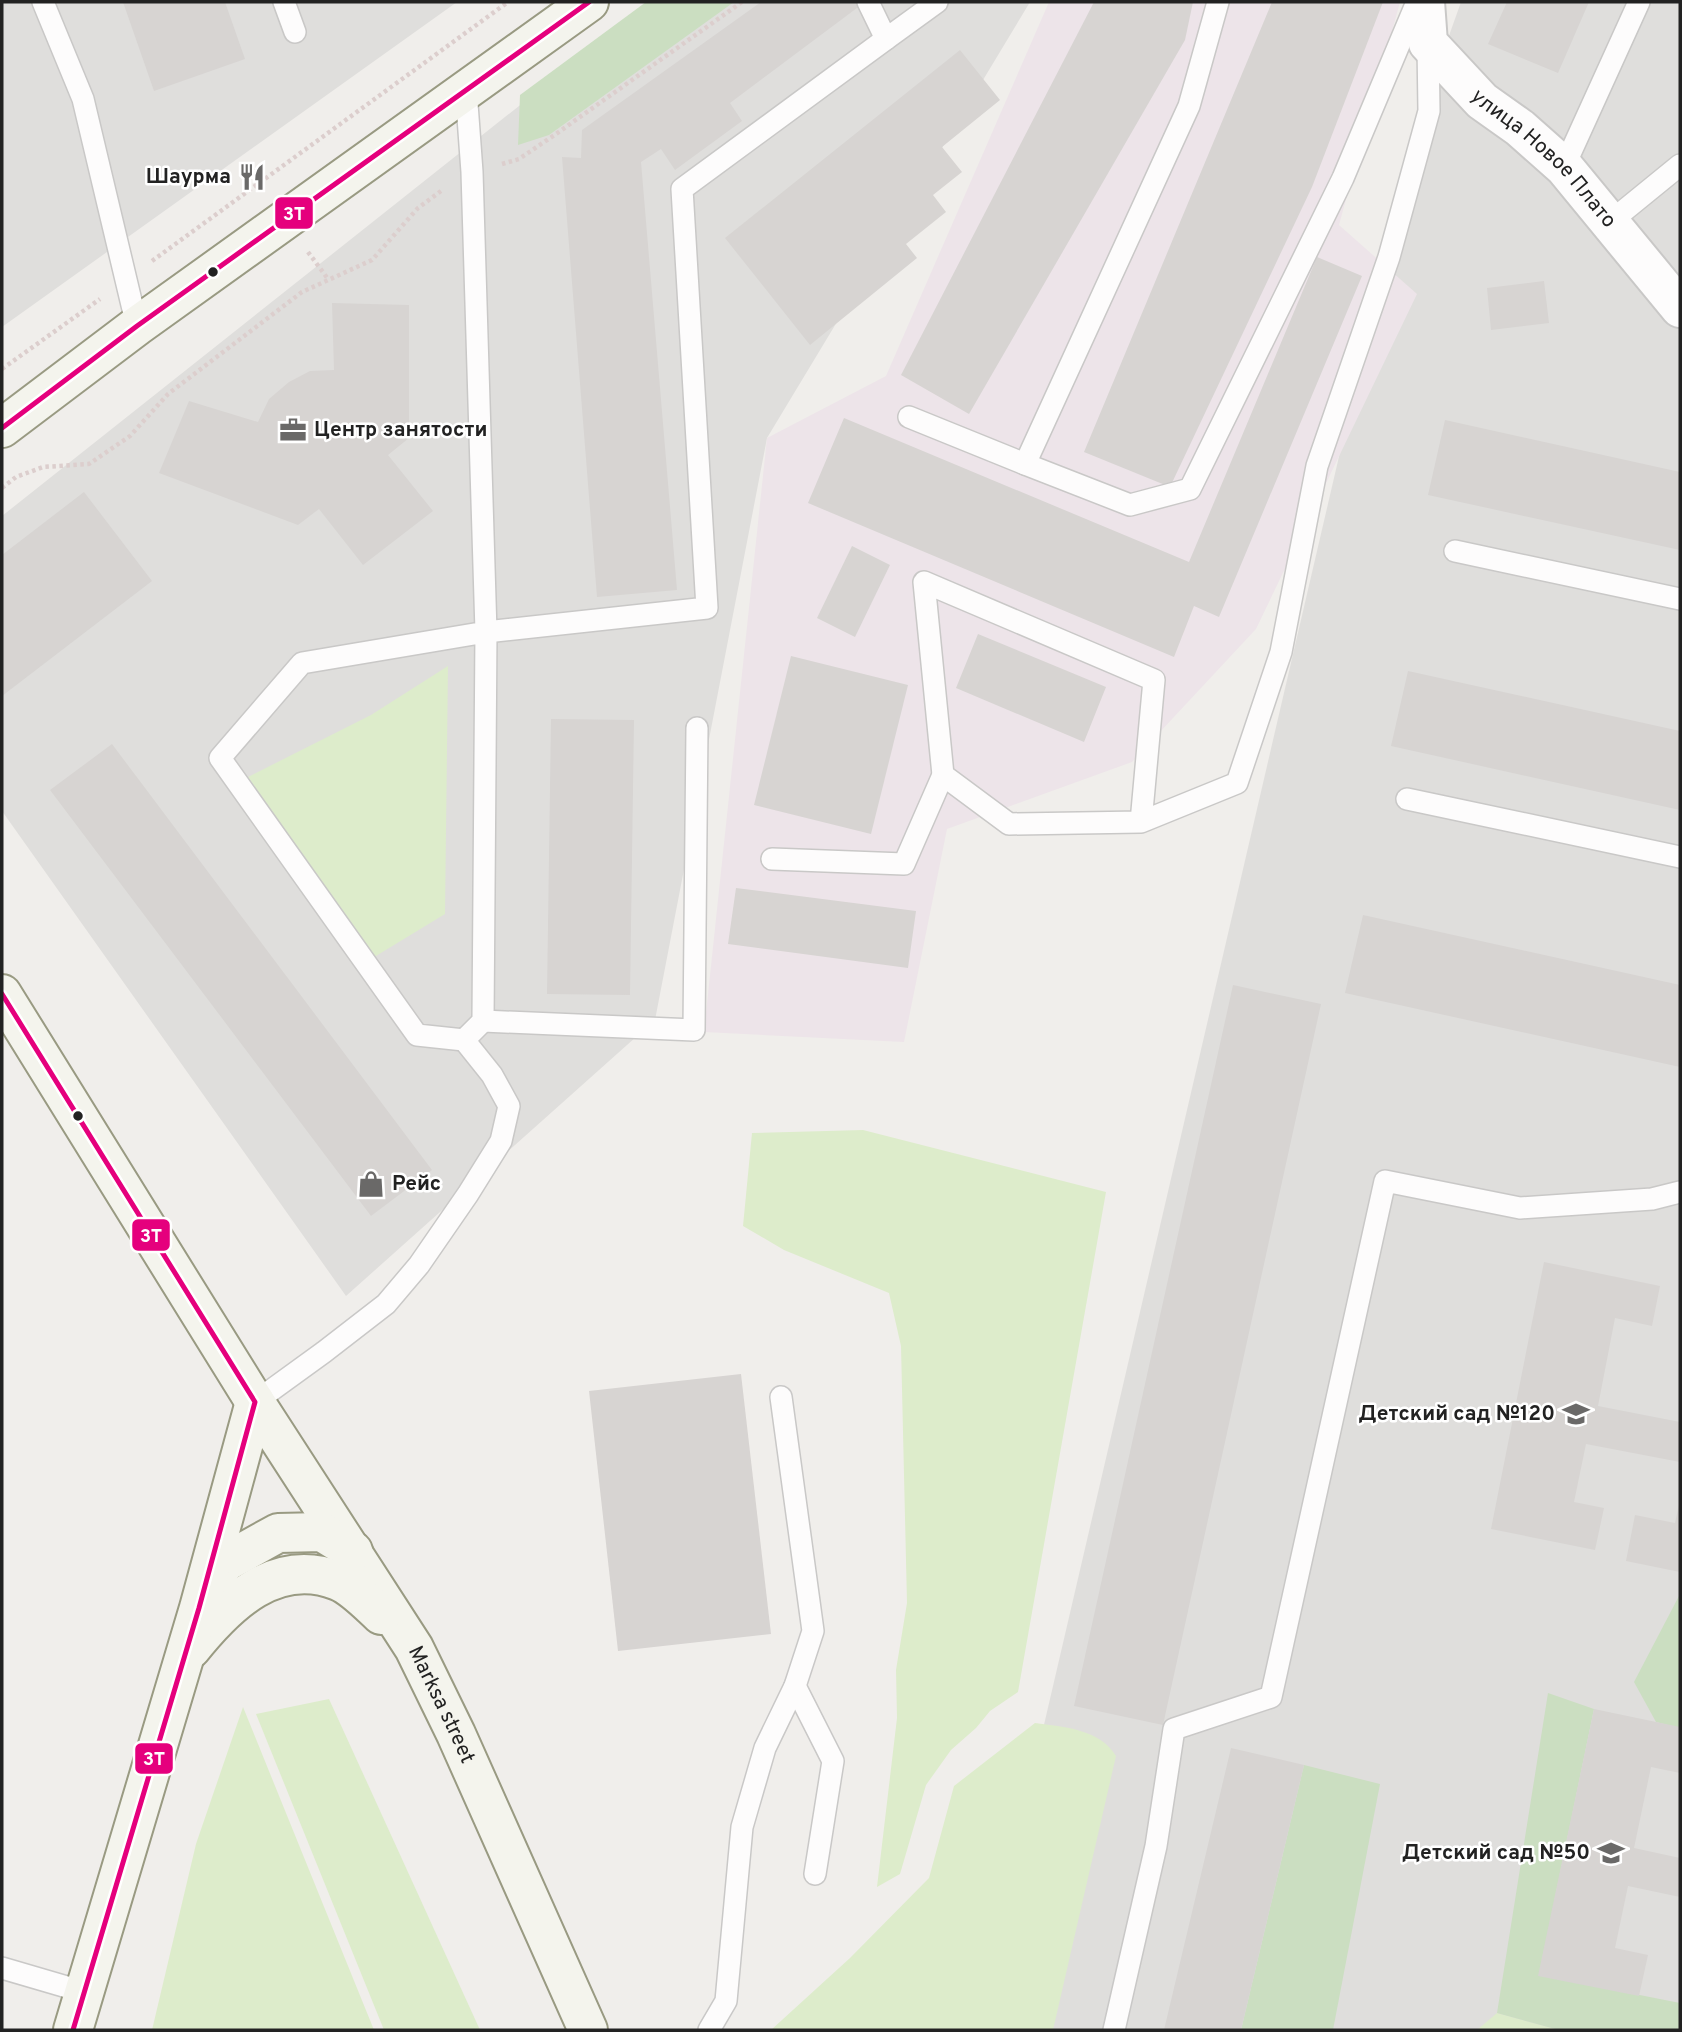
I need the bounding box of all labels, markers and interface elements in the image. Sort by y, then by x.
street label: улица Новое Плато [1464,84,1622,234]
restaurant icon: Шаурма [237,162,267,192]
place label: Шаурма [146,164,231,191]
line badge: 3Т [274,196,314,230]
text: 3Т [283,203,305,227]
unlabelled marker [206,265,220,279]
office icon: Центр занятости [278,415,308,445]
place label: Центр занятости [314,417,487,444]
unlabelled marker [71,1109,85,1123]
shop icon: Рейс [356,1169,386,1199]
place label: Рейс [392,1171,441,1198]
line badge: 3Т [131,1218,171,1252]
text: 3Т [140,1225,162,1249]
school or university icon: Детский сад №120 [1561,1399,1591,1429]
place label: Детский сад №120 [1359,1401,1555,1428]
street label: Marksa street [402,1642,481,1768]
line badge: 3Т [134,1742,174,1775]
text: 3Т [143,1748,165,1772]
school or university icon: Детский сад №50 [1596,1838,1626,1868]
place label: Детский сад №50 [1402,1840,1590,1867]

